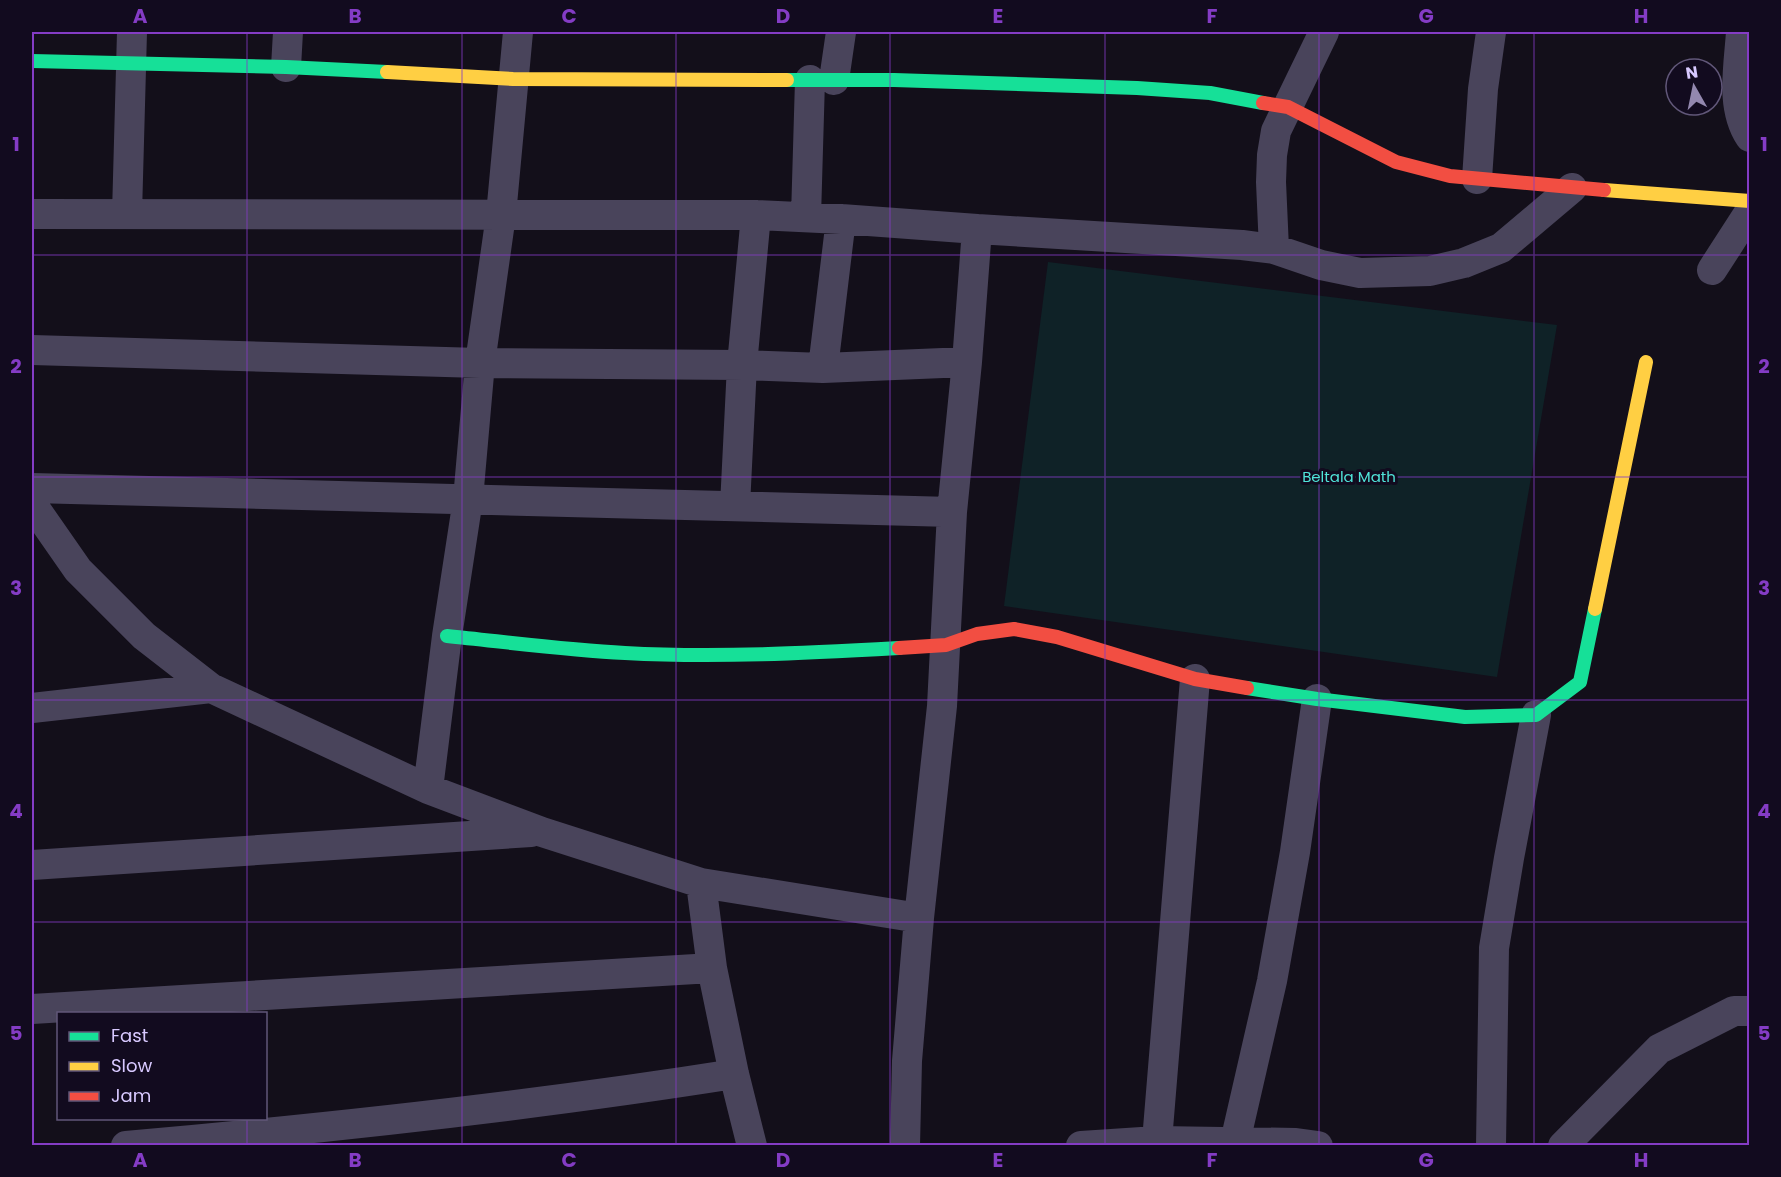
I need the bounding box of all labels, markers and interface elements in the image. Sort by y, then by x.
text: A [133,2,148,30]
text: B [348,2,362,30]
text: C [561,2,577,30]
text: D [776,2,790,30]
text: E [993,2,1003,30]
text: F [1207,2,1218,30]
text: G [1418,2,1434,30]
text: H [1634,2,1648,30]
north arrow [1664,57,1724,117]
text: N [1684,60,1699,85]
text: 1 [12,130,20,158]
text: 1 [1760,130,1768,158]
text: 2 [10,352,22,380]
text: 2 [1758,352,1770,380]
park label: Beltala Math [1302,466,1396,487]
text: 3 [10,574,22,602]
text: 3 [1758,574,1770,602]
text: 4 [9,797,23,825]
text: 4 [1757,797,1771,825]
legend [57,1012,267,1120]
text: 5 [10,1019,23,1047]
text: 5 [1758,1019,1771,1047]
text: Fast [111,1023,148,1048]
text: Slow [111,1053,153,1078]
text: Jam [111,1083,151,1108]
text: A [133,1146,148,1174]
text: B [348,1146,362,1174]
text: C [561,1146,577,1174]
text: D [776,1146,790,1174]
text: E [993,1146,1003,1174]
text: F [1207,1146,1218,1174]
text: G [1418,1146,1434,1174]
text: H [1634,1146,1648,1174]

